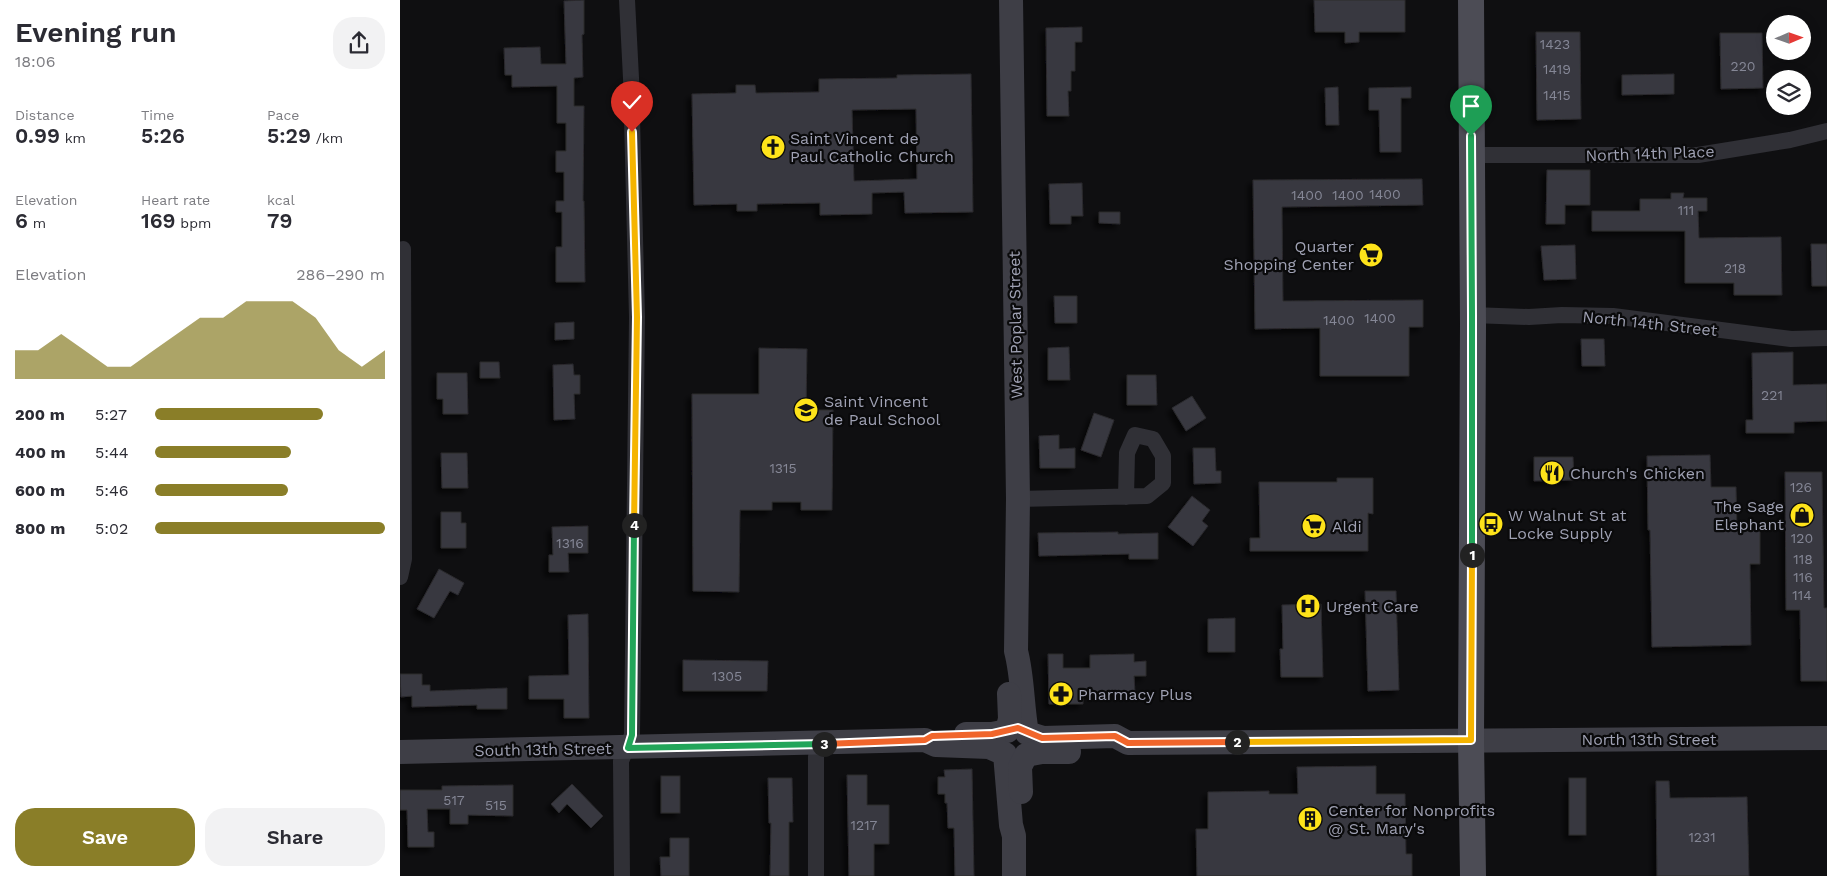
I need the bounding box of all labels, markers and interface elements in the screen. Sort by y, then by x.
north arrow [1766,15,1811,60]
map controls [1766,15,1811,115]
text: Evening run [15,16,176,49]
button: share [333,17,385,69]
house number: 1423 [1540,36,1570,52]
text: 18:06 [15,52,56,71]
house number: 220 [1730,58,1756,74]
house number: 1419 [1543,61,1571,77]
button: layers [1766,70,1811,115]
pin [611,81,653,132]
pin [1450,85,1492,136]
house number: 1415 [1543,87,1571,103]
icon: check [618,88,646,116]
icon: arrive [1457,92,1485,120]
text: Distance [15,107,75,123]
text: Time [141,107,174,123]
text: Pace [267,107,299,123]
text: 0.99 [15,123,60,148]
text: 5:26 [141,123,185,148]
text: 5:29 [267,123,311,148]
place label: Saint Vincent de Paul Catholic Church [790,129,954,166]
text: km [60,130,86,146]
text: /km [311,130,343,146]
church icon: Saint Vincent de Paul Catholic Church [760,134,786,160]
street label: North 14th Place [1585,142,1715,165]
house number: 1400 [1369,186,1401,202]
house number: 1400 [1291,187,1323,203]
house number: 1400 [1332,187,1364,203]
text: Elevation [15,192,78,208]
text: Heart rate [141,192,210,208]
text: kcal [267,192,295,208]
house number: 111 [1678,202,1694,218]
text: 6 [15,208,28,233]
text: 169 [141,208,176,233]
text: 79 [267,208,292,233]
text: m [28,215,46,231]
text: bpm [176,215,211,231]
place label: Quarter Shopping Center [1224,237,1354,274]
supermarket icon: Quarter Shopping Center [1358,242,1384,268]
street label: West Poplar Street [1005,251,1026,399]
house number: 218 [1724,260,1746,276]
text: Elevation [15,265,86,284]
text: 286–290 m [296,265,385,284]
street label: North 14th Street [1582,307,1718,340]
house number: 1400 [1364,310,1396,326]
house number: 1400 [1323,312,1355,328]
house number: 221 [1761,387,1783,403]
place label: Saint Vincent de Paul School [824,392,941,429]
school or university icon: Saint Vincent de Paul School [793,397,819,423]
text: 200 m [15,405,65,424]
text: 5:27 [95,405,127,424]
text: 400 m [15,443,66,462]
text: 5:44 [95,443,129,462]
house number: 1315 [769,460,797,476]
restaurant icon: Church's Chicken [1539,460,1565,486]
place label: Church's Chicken [1570,464,1705,483]
house number: 126 [1790,479,1812,495]
text: 600 m [15,481,65,500]
text: 5:46 [95,481,129,500]
place label: The Sage Elephant [1713,497,1784,534]
shop icon: The Sage Elephant [1789,502,1815,528]
place label: W Walnut St at Locke Supply [1508,506,1627,543]
bus stop icon: W Walnut St at Locke Supply [1478,511,1504,537]
pin: 4 [622,512,646,538]
supermarket icon: Aldi [1301,513,1327,539]
text: 4 [630,517,639,533]
place label: Aldi [1332,517,1362,536]
text: 800 m [15,519,65,538]
text: 5:02 [95,519,128,538]
house number: 120 [1791,530,1813,546]
house number: 1316 [556,535,584,551]
pin: 1 [1460,542,1484,568]
text: 1 [1469,547,1476,563]
house number: 118 [1793,551,1813,567]
house number: 116 [1793,569,1813,585]
house number: 114 [1792,587,1812,603]
hospital icon: Urgent Care [1295,593,1321,619]
place label: Urgent Care [1326,597,1419,616]
house number: 1305 [712,668,742,684]
pharmacy icon: Pharmacy Plus [1048,681,1074,707]
place label: Pharmacy Plus [1078,685,1192,704]
pin: 2 [1224,730,1250,754]
street label: North 13th Street [1582,730,1717,749]
pin: 3 [812,732,836,756]
text: 2 [1233,734,1242,750]
text: 3 [820,736,829,752]
street label: South 13th Street [474,739,612,760]
house number: 517 [443,792,465,808]
house number: 515 [485,797,507,813]
place label: Center for Nonprofits @ St. Mary's [1328,801,1495,838]
building icon: Center for Nonprofits @ St. Mary's [1297,806,1323,832]
button: Save [15,808,195,866]
button: Share [205,808,385,866]
house number: 1217 [851,817,878,833]
house number: 1231 [1688,829,1716,845]

